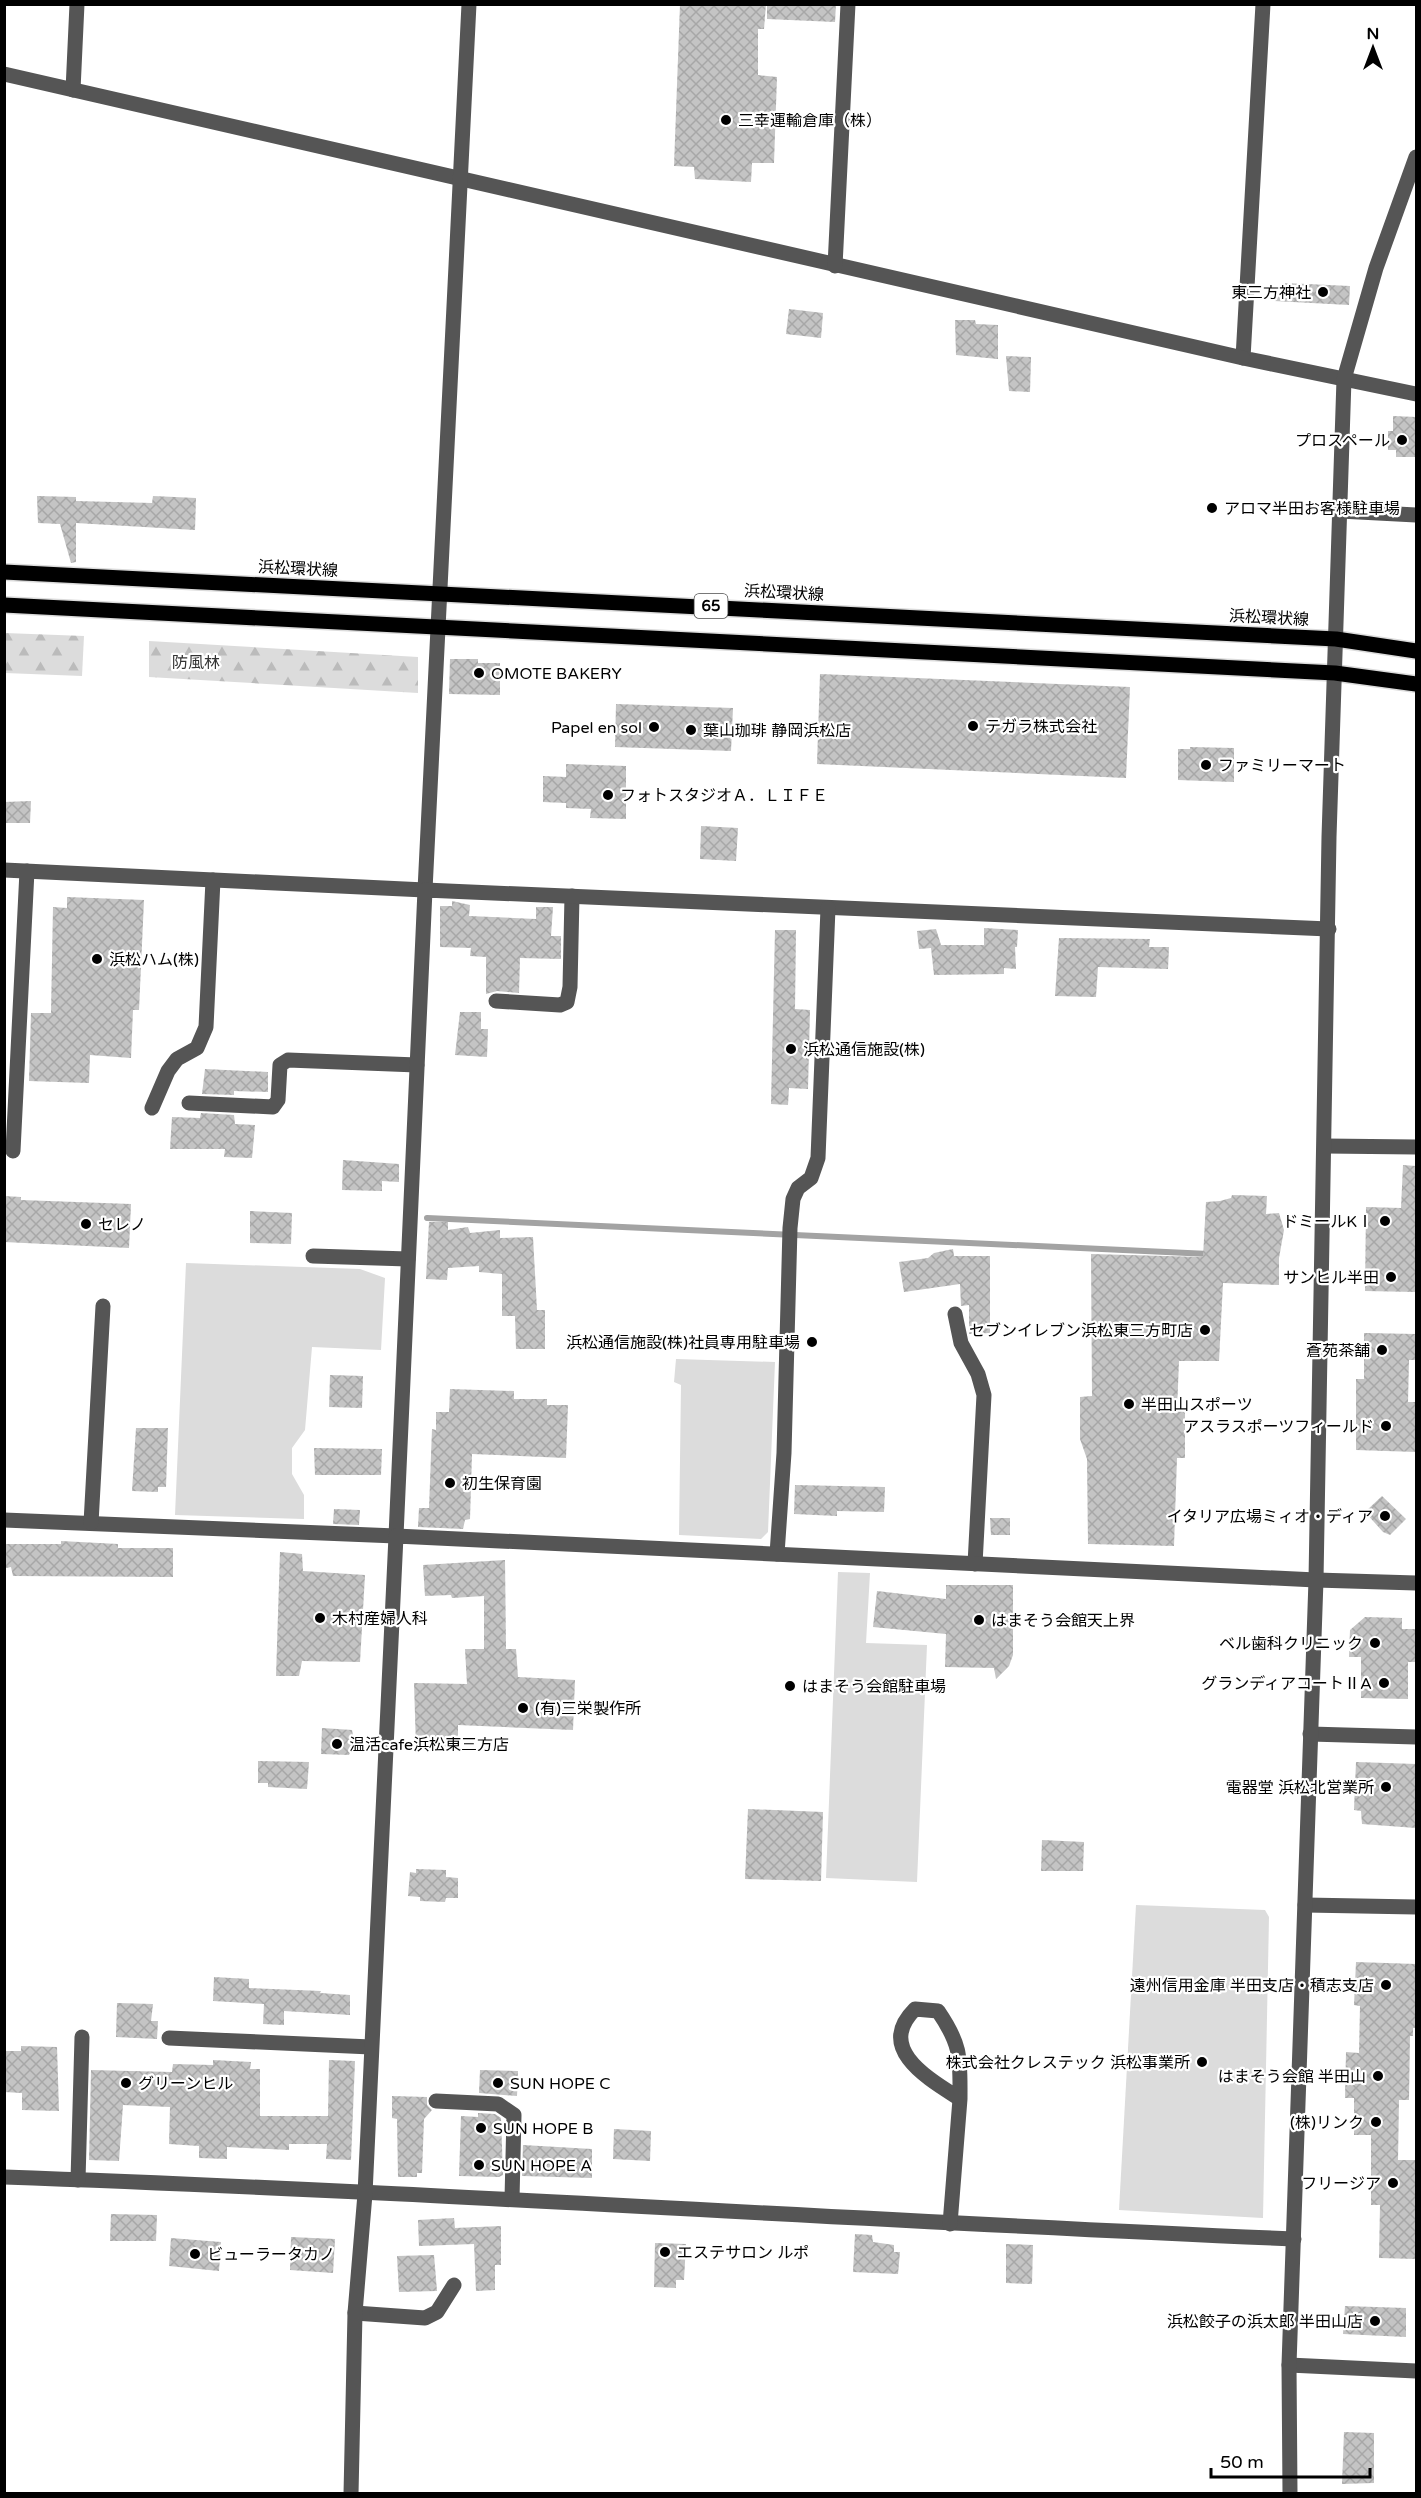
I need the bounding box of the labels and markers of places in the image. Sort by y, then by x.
place label: 三幸運輸倉庫（株） [738,111,882,131]
marker: 三幸運輸倉庫（株） [719,113,733,127]
place label: 東三方神社 [1231,283,1311,303]
marker: 東三方神社 [1316,285,1330,299]
place label: プロスペール [1295,431,1390,451]
marker: プロスペール [1395,433,1409,447]
place label: アロマ半田お客様駐車場 [1224,499,1400,519]
marker: アロマ半田お客様駐車場 [1205,501,1219,515]
place label: OMOTE BAKERY [491,664,622,684]
marker: OMOTE BAKERY [472,666,486,680]
place label: テガラ株式会社 [985,717,1097,737]
place label: Papel en sol [551,718,642,738]
marker: テガラ株式会社 [966,719,980,733]
marker: Papel en sol [647,720,661,734]
place label: 葉山珈琲 静岡浜松店 [703,721,851,741]
marker: 葉山珈琲 静岡浜松店 [684,723,698,737]
place label: ファミリーマート [1218,756,1346,776]
marker: ファミリーマート [1199,758,1213,772]
place label: フォトスタジオＡ．ＬＩＦＥ [620,786,828,806]
marker: フォトスタジオＡ．ＬＩＦＥ [601,788,615,802]
place label: 浜松ハム(株) [109,950,199,970]
marker: 浜松ハム(株) [90,952,104,966]
place label: 浜松通信施設(株) [803,1040,925,1060]
marker: 浜松通信施設(株) [784,1042,798,1056]
place label: ドミールKⅠ [1282,1212,1373,1232]
marker: ドミールKⅠ [1378,1214,1392,1228]
place label: セレノ [98,1215,146,1235]
marker: セレノ [79,1217,93,1231]
place label: サンヒル半田 [1283,1268,1379,1288]
marker: サンヒル半田 [1384,1270,1398,1284]
place label: セブンイレブン浜松東三方町店 [969,1321,1193,1341]
marker: セブンイレブン浜松東三方町店 [1198,1323,1212,1337]
place label: 浜松通信施設(株)社員専用駐車場 [566,1333,800,1353]
marker: 浜松通信施設(株)社員専用駐車場 [805,1335,819,1349]
place label: 蒼苑茶舗 [1306,1341,1370,1361]
marker: 蒼苑茶舗 [1375,1343,1389,1357]
place label: 半田山スポーツ [1141,1395,1253,1415]
marker: 半田山スポーツ [1122,1397,1136,1411]
place label: アスラスポーツフィールド [1183,1417,1374,1437]
marker: アスラスポーツフィールド [1379,1419,1393,1433]
place label: 初生保育園 [462,1474,542,1494]
marker: 初生保育園 [443,1476,457,1490]
place label: イタリア広場ミィオ・ディア [1167,1507,1373,1527]
marker: イタリア広場ミィオ・ディア [1378,1509,1392,1523]
place label: 木村産婦人科 [332,1609,428,1629]
marker: 木村産婦人科 [313,1611,327,1625]
place label: はまそう会館天上界 [991,1611,1135,1631]
marker: はまそう会館天上界 [972,1613,986,1627]
place label: ベル歯科クリニック [1219,1634,1363,1654]
marker: ベル歯科クリニック [1368,1636,1382,1650]
place label: グランディアコートⅡA [1201,1674,1372,1694]
marker: グランディアコートⅡA [1377,1676,1391,1690]
place label: はまそう会館駐車場 [802,1677,946,1697]
marker: はまそう会館駐車場 [783,1679,797,1693]
place label: (有)三栄製作所 [535,1699,641,1719]
marker: (有)三栄製作所 [516,1701,530,1715]
place label: 温活cafe浜松東三方店 [349,1735,509,1755]
marker: 温活cafe浜松東三方店 [330,1737,344,1751]
place label: 電器堂 浜松北営業所 [1226,1778,1374,1798]
marker: 電器堂 浜松北営業所 [1379,1780,1393,1794]
place label: 遠州信用金庫 半田支店・積志支店 [1130,1976,1374,1996]
marker: 遠州信用金庫 半田支店・積志支店 [1379,1978,1393,1992]
place label: 株式会社クレステック 浜松事業所 [946,2053,1190,2073]
marker: 株式会社クレステック 浜松事業所 [1195,2055,1209,2069]
place label: はまそう会館 半田山 [1218,2067,1366,2087]
marker: はまそう会館 半田山 [1371,2069,1385,2083]
place label: グリーンヒル [138,2074,233,2094]
place label: SUN HOPE C [510,2074,610,2094]
marker: グリーンヒル [119,2076,133,2090]
marker: SUN HOPE C [491,2076,505,2090]
place label: (株)リンク [1290,2113,1364,2133]
marker: (株)リンク [1369,2115,1383,2129]
place label: SUN HOPE B [493,2119,593,2139]
marker: SUN HOPE B [474,2121,488,2135]
place label: SUN HOPE A [491,2156,592,2176]
marker: SUN HOPE A [472,2158,486,2172]
place label: フリージア [1301,2174,1381,2194]
marker: フリージア [1386,2176,1400,2190]
place label: エステサロン ルポ [677,2243,809,2263]
place label: ビューラータカノ [207,2245,335,2265]
marker: エステサロン ルポ [658,2245,672,2259]
marker: ビューラータカノ [188,2247,202,2261]
place label: 浜松餃子の浜太郎 半田山店 [1167,2312,1363,2332]
marker: 浜松餃子の浜太郎 半田山店 [1368,2314,1382,2328]

